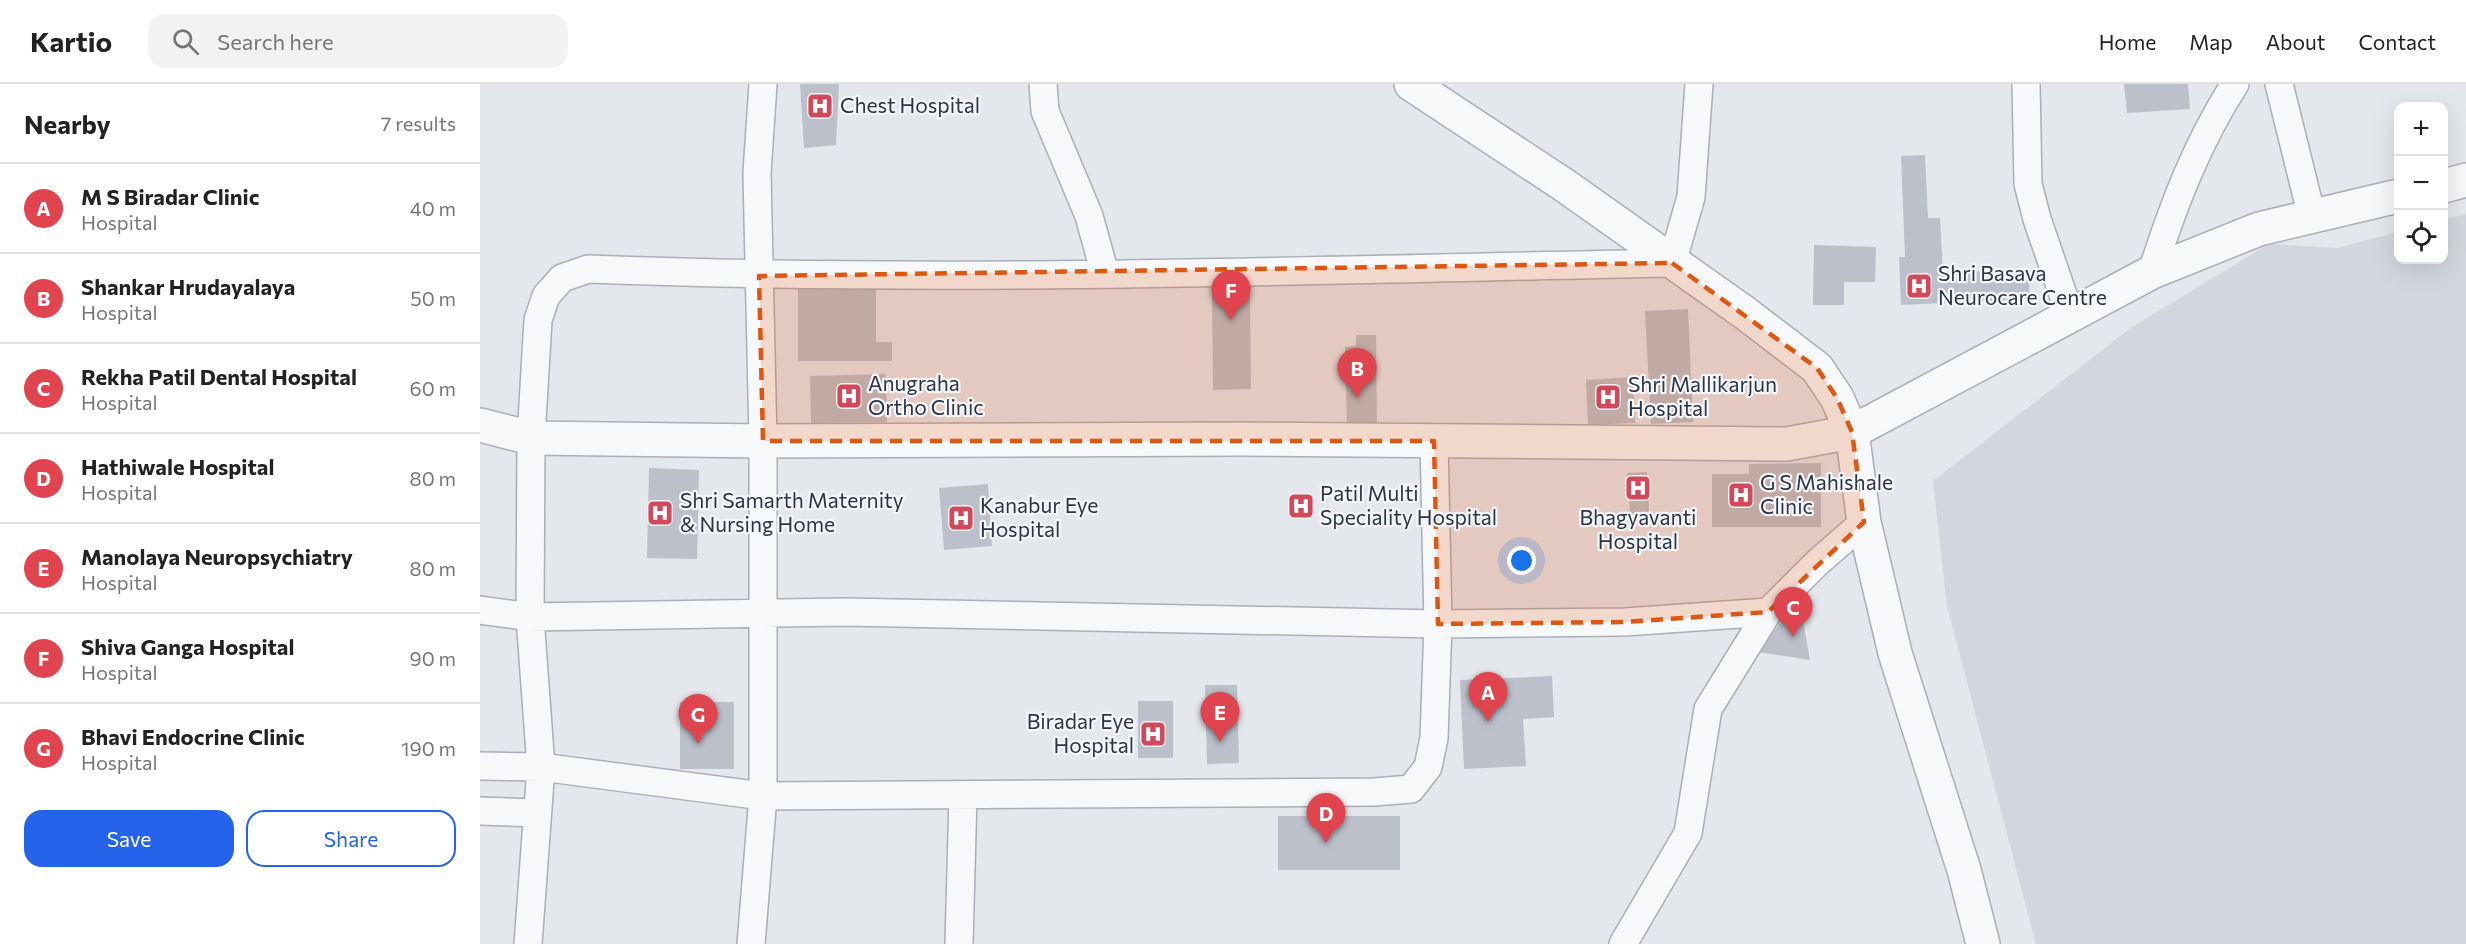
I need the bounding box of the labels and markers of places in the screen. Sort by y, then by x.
hospital icon: Chest Hospital [805,91,835,121]
place label: Chest Hospital [840,92,980,117]
place label: Shri Basava Neurocare Centre [1938,260,2107,309]
pin: F [1212,270,1251,320]
hospital icon: Shri Basava Neurocare Centre [1904,271,1934,301]
pin: B [1338,348,1376,398]
place label: Anugraha Ortho Clinic [868,370,984,419]
place label: Shri Mallikarjun Hospital [1628,371,1777,420]
hospital icon: Anugraha Ortho Clinic [834,381,864,411]
hospital icon: Shri Mallikarjun Hospital [1593,382,1623,412]
place label: G S Mahishale Clinic [1760,469,1893,518]
hospital icon: Bhagyavanti Hospital [1623,473,1653,503]
place label: Patil Multi Speciality Hospital [1320,480,1497,529]
hospital icon: G S Mahishale Clinic [1726,480,1756,510]
place label: Shri Samarth Maternity & Nursing Home [680,487,904,536]
hospital icon: Patil Multi Speciality Hospital [1286,491,1316,521]
place label: Kanabur Eye Hospital [980,492,1098,541]
hospital icon: Shri Samarth Maternity & Nursing Home [645,498,675,528]
hospital icon: Kanabur Eye Hospital [946,503,976,533]
place label: Bhagyavanti Hospital [1580,504,1696,553]
pin: C [1774,588,1812,637]
pin: A [1468,672,1508,722]
pin: E [1200,692,1240,742]
pin: G [678,694,718,744]
place label: Biradar Eye Hospital [1027,708,1134,757]
hospital icon: Biradar Eye Hospital [1138,719,1168,749]
pin: D [1306,794,1346,843]

